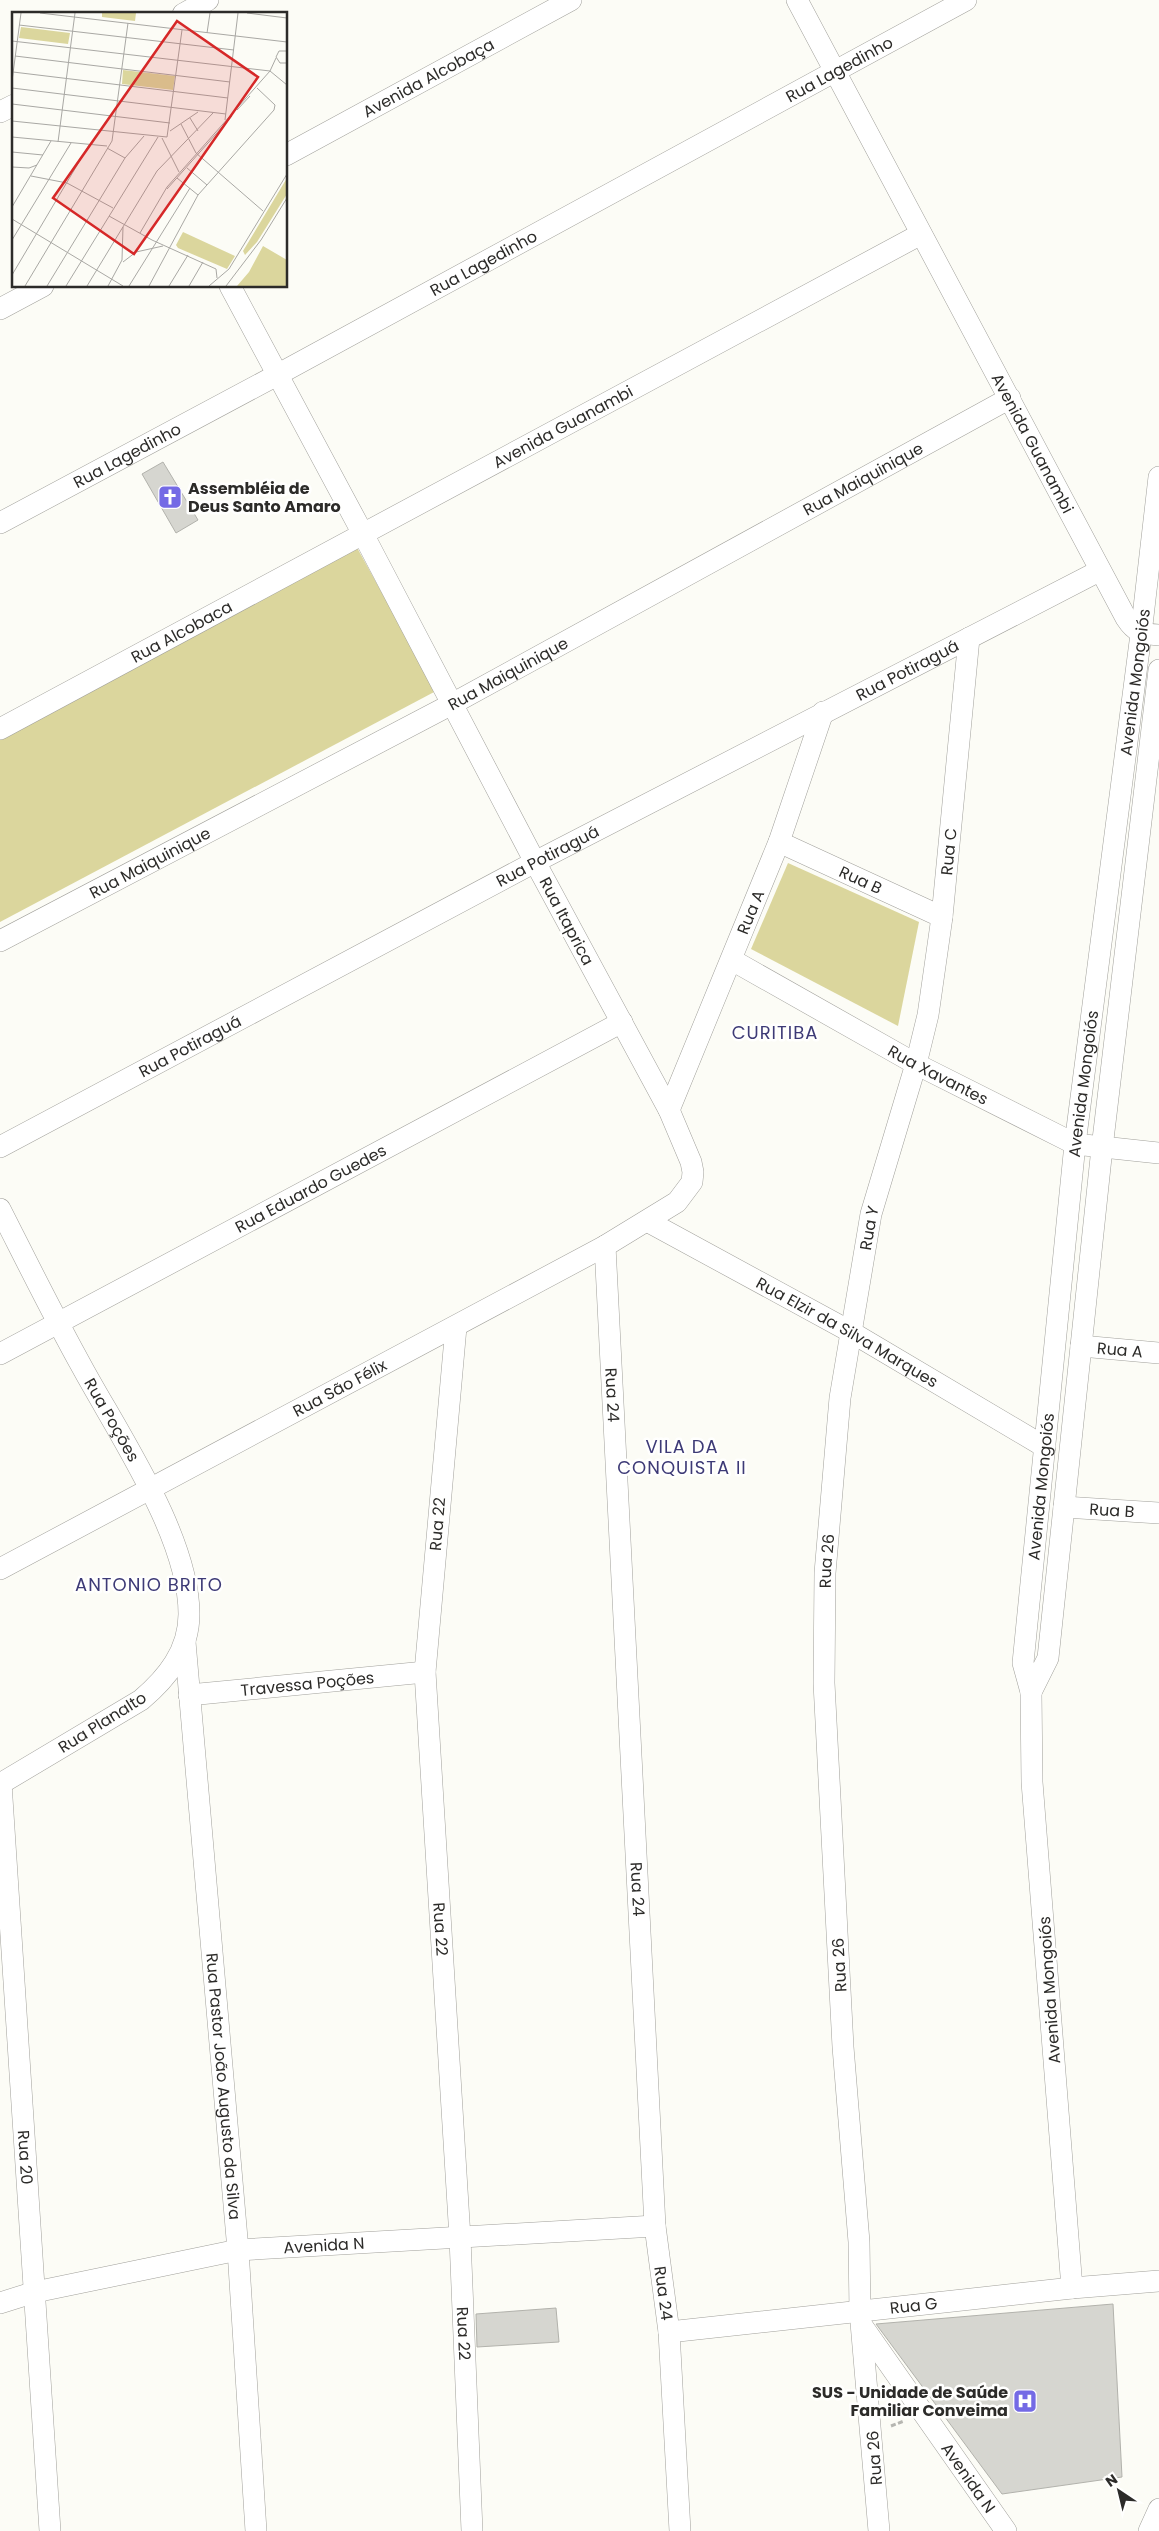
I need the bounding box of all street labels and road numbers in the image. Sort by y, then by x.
street label: Rua Lagedinho [782,31,897,108]
street label: Avenida Alcobaça [359,33,498,123]
street label: Rua Lagedinho [426,225,541,302]
street label: Avenida Guanambi [986,369,1079,517]
street label: Avenida Guanambi [489,380,637,474]
street label: Rua Lagedinho [69,417,185,494]
street label: Rua Maiquinique [799,437,927,521]
street label: Rua Alcobaca [127,595,236,669]
street label: Avenida Mongoiós [1114,608,1156,757]
street label: Rua Maiquinique [444,632,572,716]
street label: Rua Potiraguá [852,634,963,707]
street label: Rua Potiraguá [492,820,603,893]
street label: Rua Maiquinique [85,822,215,904]
street label: Rua C [935,827,963,876]
street label: Rua B [835,860,886,900]
street label: Rua Itaprica [534,873,599,969]
street label: Rua A [731,886,770,938]
street label: Avenida Mongoiós [1063,1009,1104,1158]
street label: Rua Potiraguá [135,1010,245,1083]
street label: Rua Xavantes [884,1039,992,1111]
street label: Rua Eduardo Guedes [231,1139,390,1238]
street label: Rua Y [854,1203,885,1252]
street label: Rua Elzir da Silva Marques [752,1272,942,1393]
street label: Rua A [1096,1336,1144,1364]
street label: Rua São Félix [289,1353,391,1423]
street label: Rua 24 [599,1367,625,1423]
street label: Rua Poções [78,1374,145,1466]
street label: Avenida Mongoiós [1022,1412,1060,1561]
street label: Rua 22 [424,1496,451,1552]
street label: Rua B [1089,1498,1135,1523]
street label: Rua 26 [814,1533,840,1588]
street label: Travessa Poções [240,1666,375,1702]
street label: Rua Planalto [54,1686,151,1759]
street label: Rua 24 [624,1861,650,1917]
street label: Rua 22 [427,1902,454,1957]
street label: Avenida Mongoiós [1033,1916,1066,2064]
street label: Rua 26 [827,1937,852,1993]
street label: Rua Pastor João Augusto da Silva [200,1952,246,2221]
street label: Rua 20 [12,2129,38,2185]
street label: Avenida N [283,2232,365,2259]
street label: Rua 24 [648,2265,678,2322]
street label: Rua G [889,2292,938,2320]
street label: Rua 22 [451,2306,476,2361]
street label: Rua 26 [861,2430,888,2486]
street label: Avenida N [936,2438,1001,2518]

